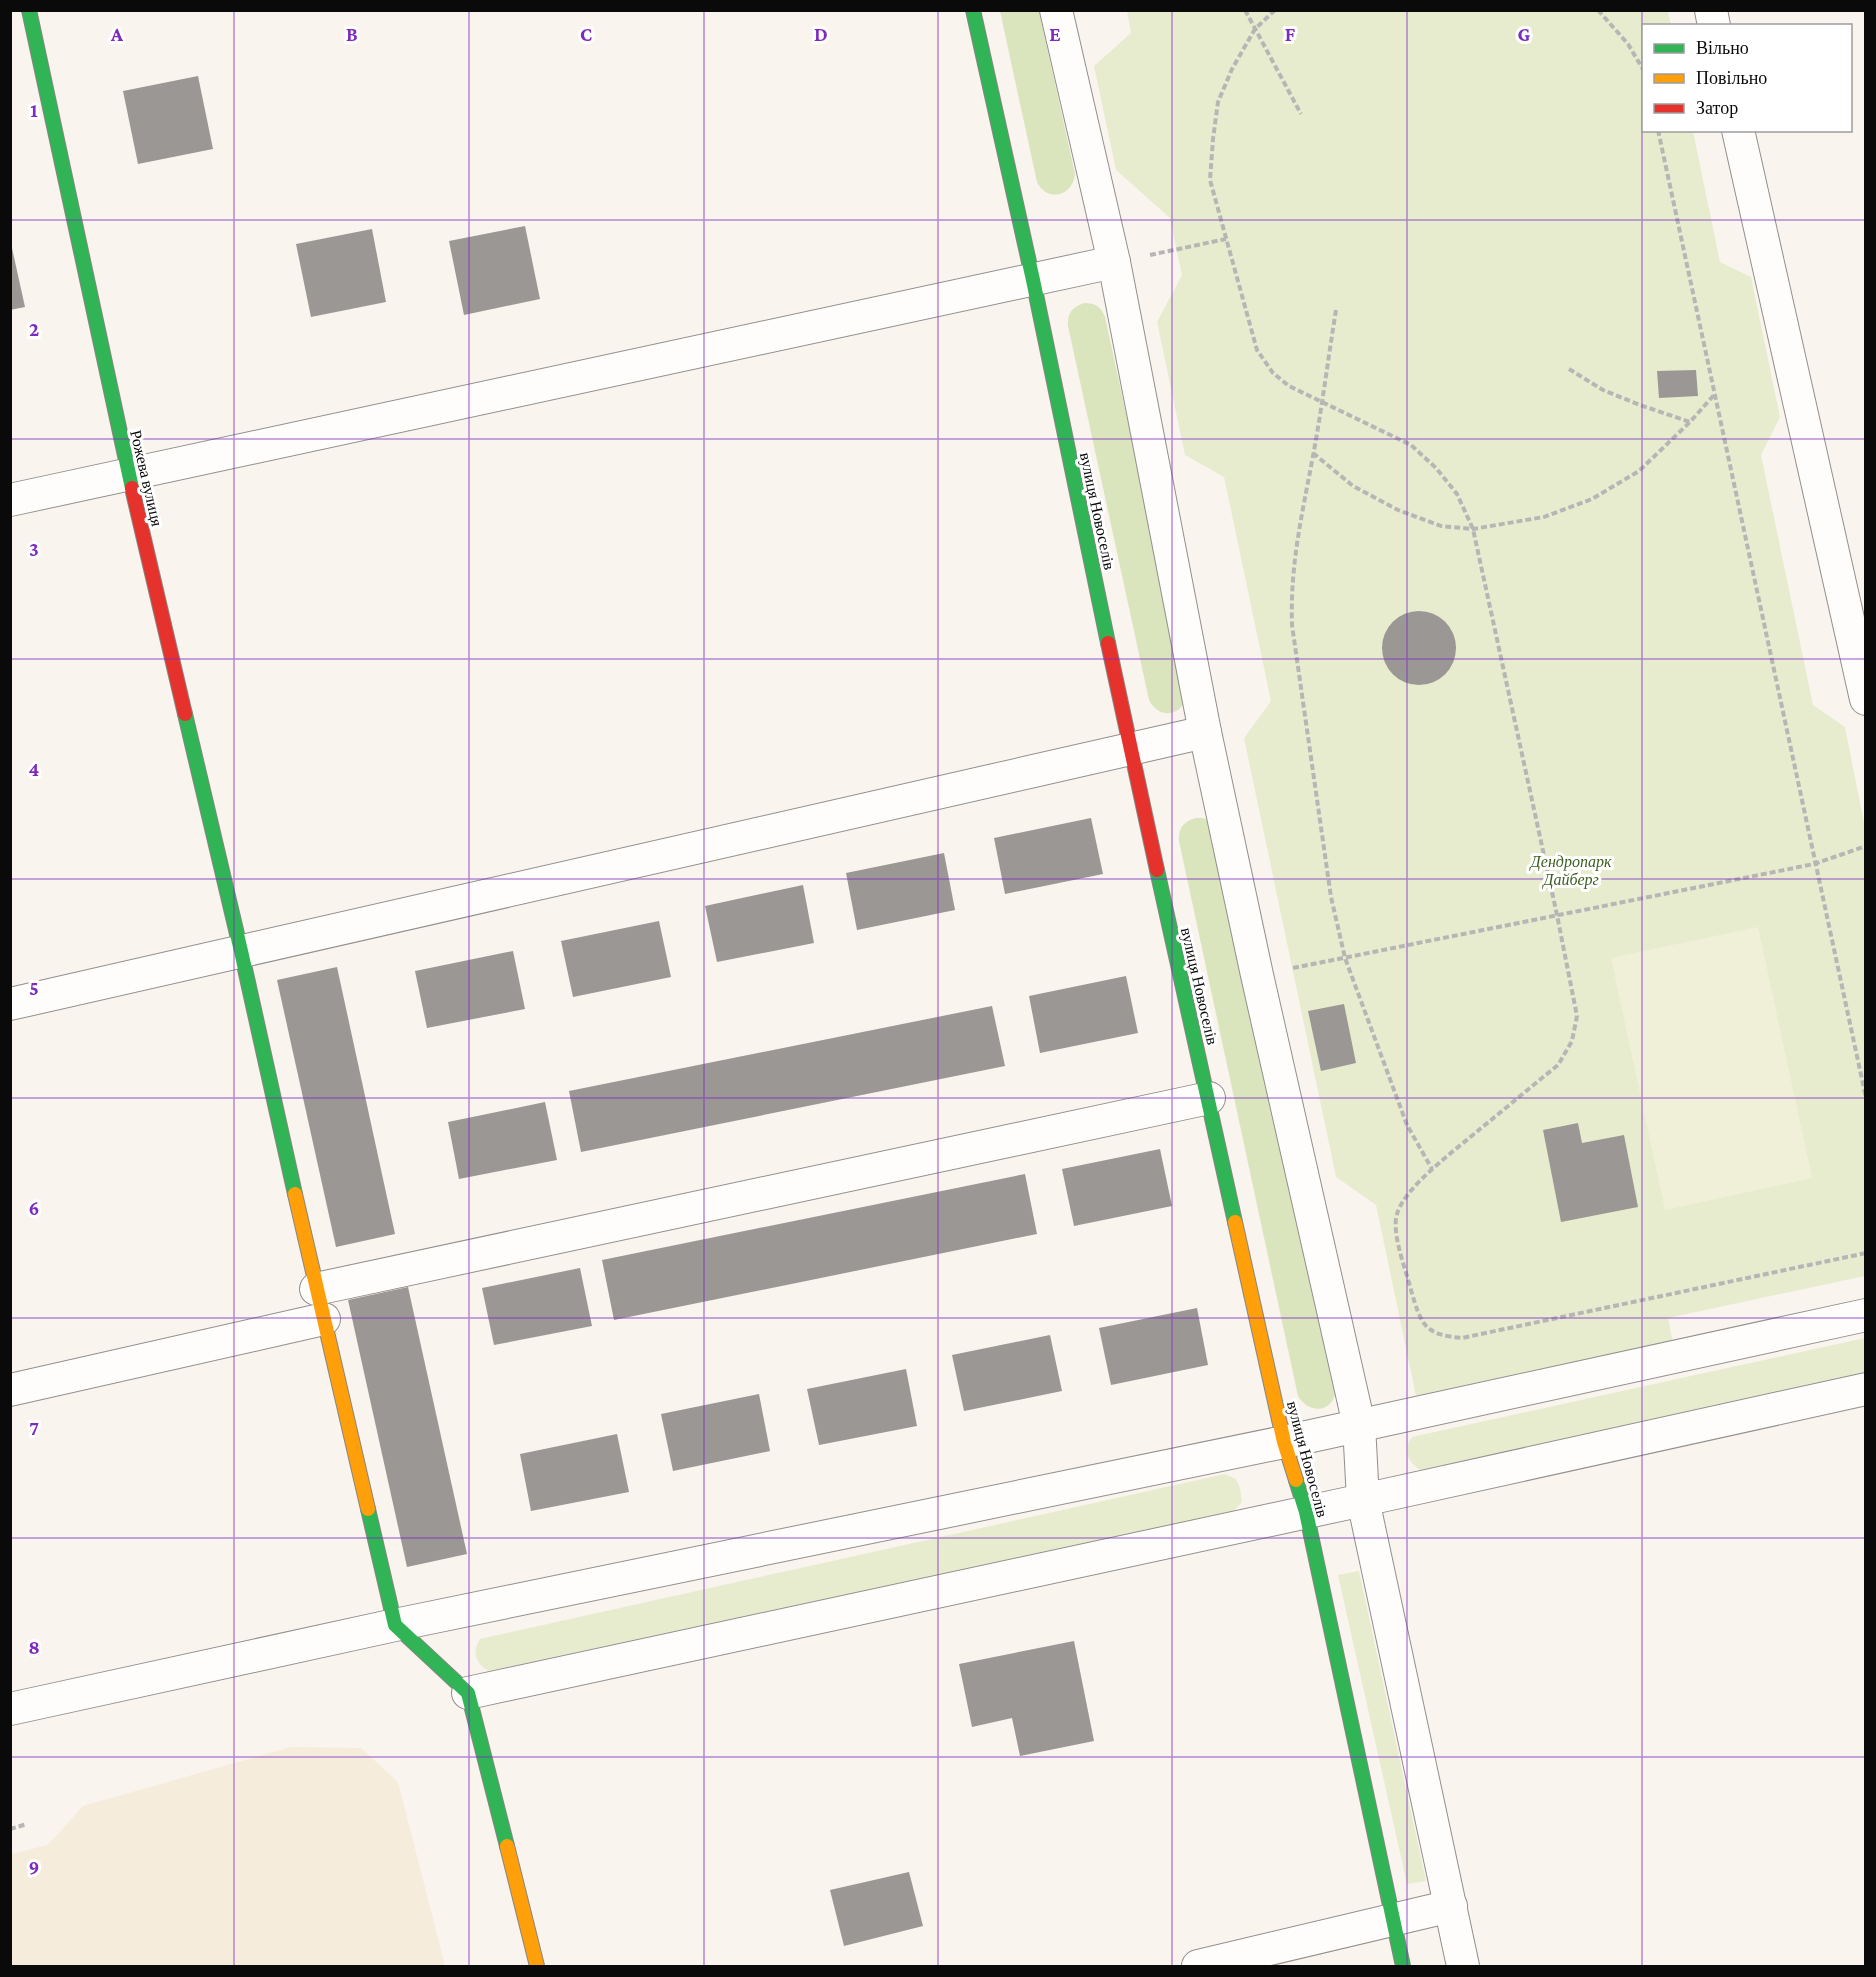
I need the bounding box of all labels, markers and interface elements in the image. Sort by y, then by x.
text: A [110,23,124,45]
text: B [346,23,358,45]
text: C [580,23,592,45]
text: D [814,23,828,45]
text: E [1049,23,1061,45]
text: F [1285,23,1296,45]
text: G [1518,23,1531,45]
legend [1642,24,1852,132]
text: Вільно [1696,38,1749,58]
text: Повільно [1696,68,1767,88]
text: Затор [1696,98,1738,118]
text: 1 [30,99,38,121]
text: 2 [29,318,39,340]
street label: Рожева вулиця [126,428,166,529]
street label: вулиця Новоселів [1076,451,1118,572]
text: 3 [29,538,39,560]
text: 4 [29,758,40,780]
park label: Дендропарк Дайберг [1529,853,1612,889]
street label: вулиця Новоселів [1177,926,1221,1047]
text: 5 [29,977,39,999]
text: 6 [29,1197,39,1219]
street label: вулиця Новоселів [1283,1399,1331,1520]
text: 7 [29,1417,39,1439]
text: 8 [28,1636,40,1658]
text: 9 [29,1856,39,1878]

